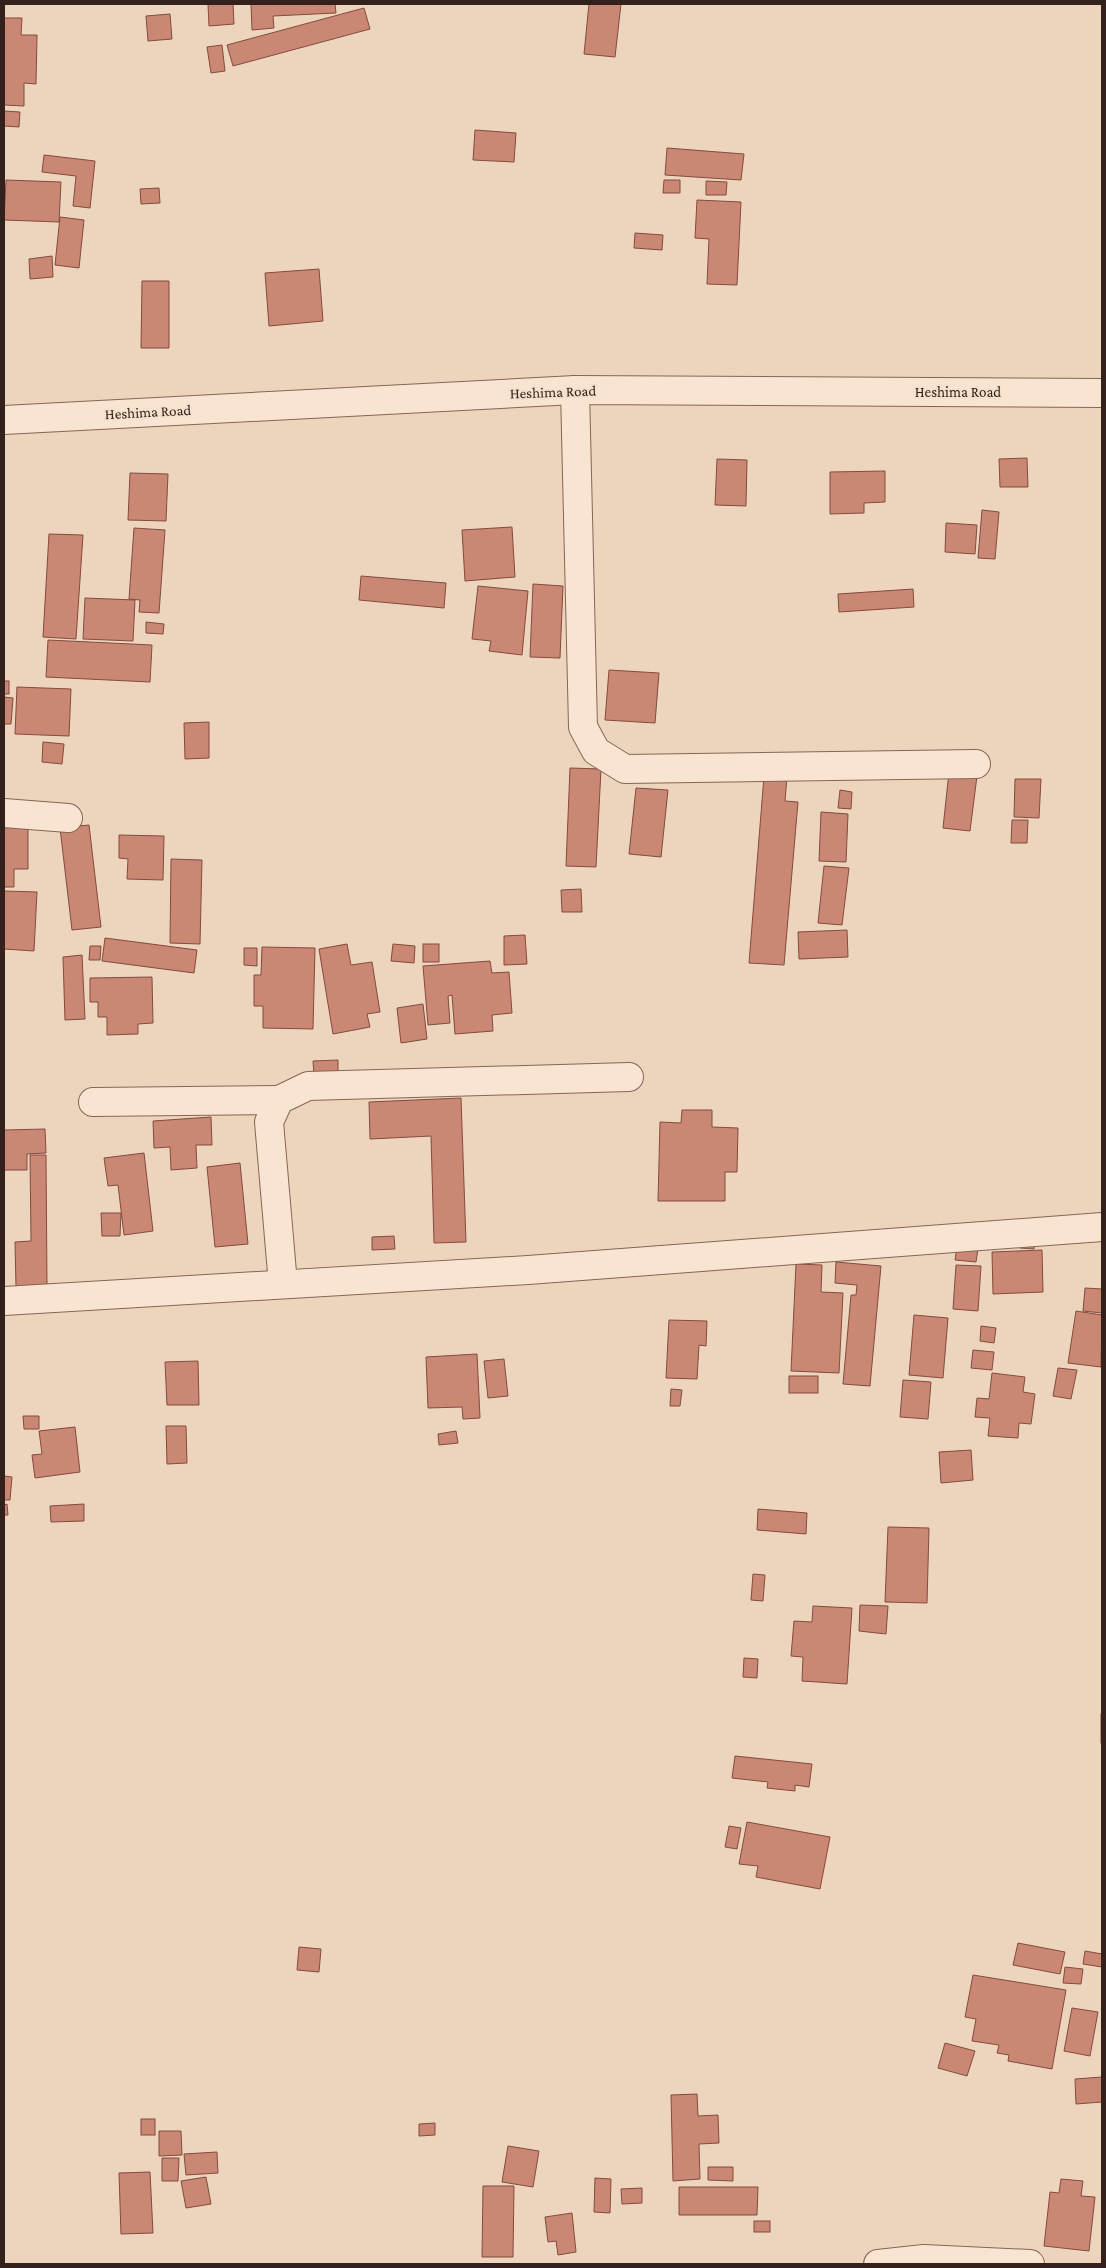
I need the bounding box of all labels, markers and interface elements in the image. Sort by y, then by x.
street label: Heshima Road [509,382,597,402]
street label: Heshima Road [915,384,1001,400]
street label: Heshima Road [104,402,192,422]

